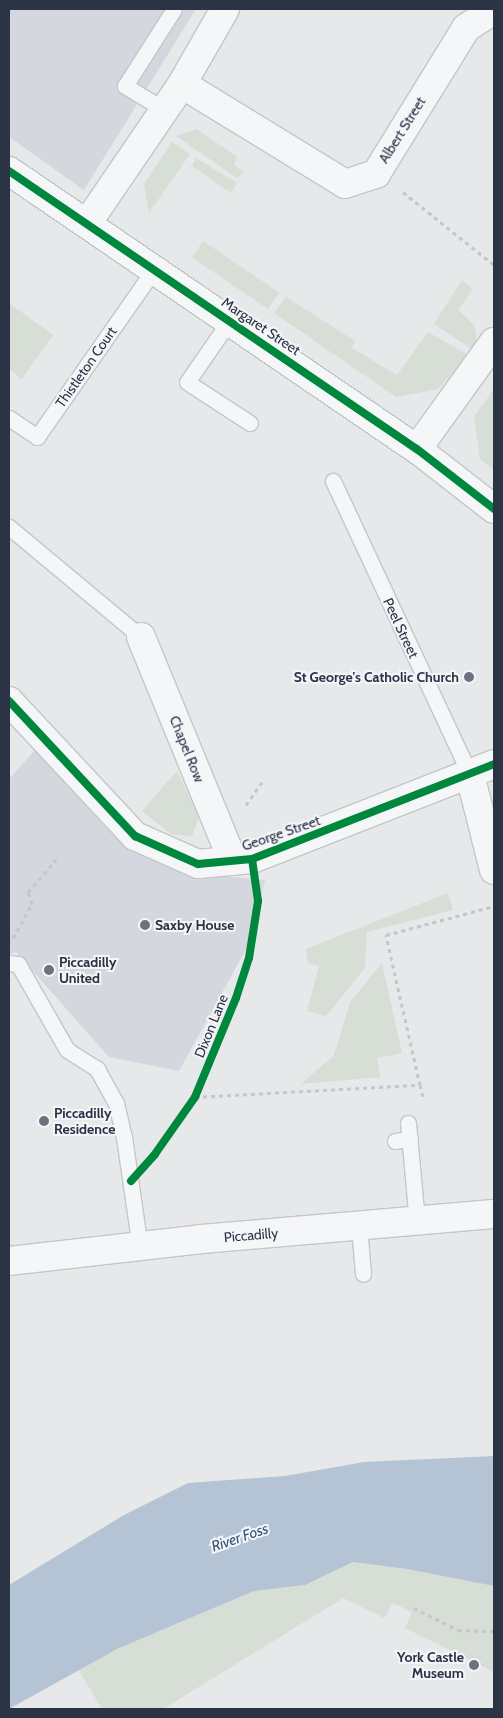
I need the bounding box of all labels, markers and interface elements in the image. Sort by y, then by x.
street label: Albert Street [375,94,429,166]
street label: Margaret Street [218,294,304,358]
street label: Thistleton Court [52,323,120,411]
street label: Peel Street [380,595,422,661]
place label: St George's Catholic Church [294,669,459,685]
marker: St George's Catholic Church [463,671,475,683]
street label: Chapel Row [166,713,208,785]
street label: George Street [240,812,322,854]
place label: Saxby House [155,917,234,933]
marker: Saxby House [139,919,151,931]
place label: Piccadilly United [59,954,116,986]
marker: Piccadilly United [43,964,55,976]
street label: Dixon Lane [191,992,231,1060]
place label: Piccadilly Residence [54,1105,115,1138]
marker: Piccadilly Residence [38,1115,50,1127]
street label: Piccadilly [223,1224,279,1246]
water label: River Foss [209,1520,271,1556]
place label: York Castle Museum [397,1649,464,1681]
marker: York Castle Museum [468,1659,480,1671]

